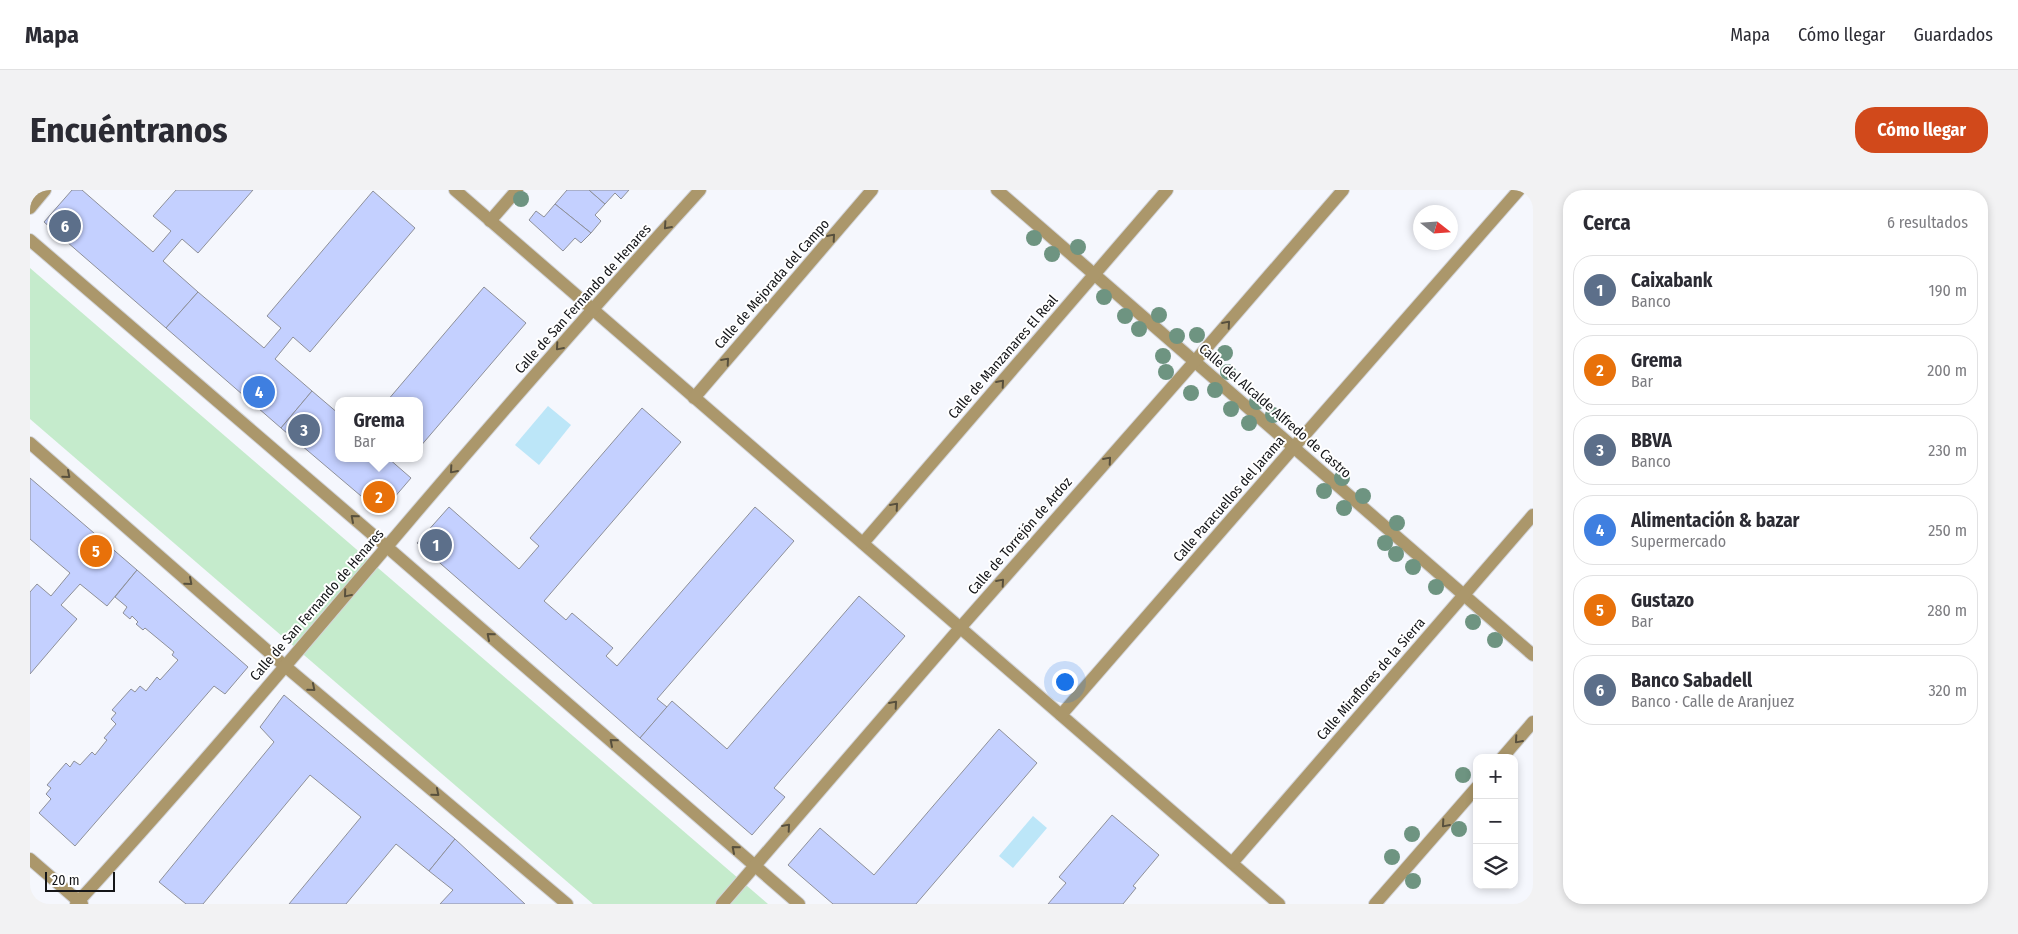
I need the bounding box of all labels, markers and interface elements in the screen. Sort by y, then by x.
text: Mapa [25,21,79,49]
text: Mapa [1730,24,1770,46]
text: Cómo llegar [1798,24,1885,46]
text: Guardados [1913,24,1993,46]
button: Cómo llegar [1855,107,1988,153]
text: Encuéntranos [30,109,228,151]
north arrow [1413,205,1458,250]
pin: 6 [49,207,81,245]
text: Cerca [1583,210,1631,236]
text: 6 resultados [1887,213,1968,232]
street label: Calle de Mejorada del Campo [711,216,833,352]
street label: Calle de San Fernando de Henares [511,221,655,377]
one-way arrow [664,221,673,230]
one-way arrow [826,234,834,243]
text: Caixabank [1631,269,1712,292]
text: 1 [1597,281,1603,300]
text: 190 m [1929,281,1967,300]
street label: Calle de Manzanares El Real [945,291,1062,422]
text: Banco [1631,292,1671,311]
one-way arrow [1221,321,1230,330]
street label: Calle del Alcalde Alfredo de Castro [1195,340,1355,482]
one-way arrow [556,342,565,351]
text: Grema [1631,349,1682,372]
one-way arrow [720,357,729,366]
text: 2 [1596,361,1604,380]
text: 200 m [1927,361,1967,380]
text: Bar [1631,372,1653,391]
pin: 4 [243,373,275,411]
one-way arrow [995,380,1004,389]
popup [335,397,423,462]
text: Grema [353,409,405,432]
pin: 3 [288,411,320,449]
text: BBVA [1631,429,1672,452]
text: Bar [353,432,376,451]
street label: Calle Paracuellos del Jarama [1170,433,1288,565]
text: 3 [1596,441,1604,460]
text: 230 m [1928,441,1967,460]
text: Banco [1631,452,1671,471]
one-way arrow [1102,456,1111,465]
one-way arrow [449,465,458,474]
one-way arrow [61,469,70,478]
street label: Calle de Torrejón de Ardoz [964,474,1076,598]
pin: 2 [363,478,395,516]
one-way arrow [889,503,898,512]
text: Alimentación & bazar [1631,509,1800,532]
one-way arrow [350,515,359,524]
text: 4 [1596,521,1604,540]
text: 250 m [1928,521,1967,540]
street label: Calle de San Fernando de Henares [247,526,388,684]
pin: 1 [420,526,452,564]
pin: 5 [80,532,112,570]
text: Supermercado [1631,532,1726,551]
one-way arrow [183,576,192,584]
one-way arrow [995,578,1004,587]
one-way arrow [344,588,353,597]
text: Gustazo [1631,589,1694,612]
text: 5 [1596,601,1604,620]
text: 280 m [1928,601,1967,620]
text: Bar [1631,612,1653,631]
street label: Calle Miraflores de la Sierra [1313,614,1429,744]
one-way arrow [487,633,496,642]
your location [1052,669,1078,695]
text: Banco Sabadell [1631,669,1752,692]
text: 6 [1596,681,1604,700]
text: 320 m [1928,681,1967,700]
one-way arrow [306,683,315,692]
text: Banco · Calle de Aranjuez [1631,692,1794,711]
one-way arrow [888,701,897,710]
one-way arrow [1515,734,1523,743]
one-way arrow [609,739,618,748]
map controls [1473,754,1518,889]
button: + [1473,754,1518,799]
one-way arrow [430,787,439,796]
button: − [1473,799,1518,844]
one-way arrow [1442,818,1451,827]
one-way arrow [782,823,791,832]
button: layers [1473,844,1518,889]
one-way arrow [732,846,741,855]
scale bar [45,869,115,892]
text: 20 m [52,872,80,889]

